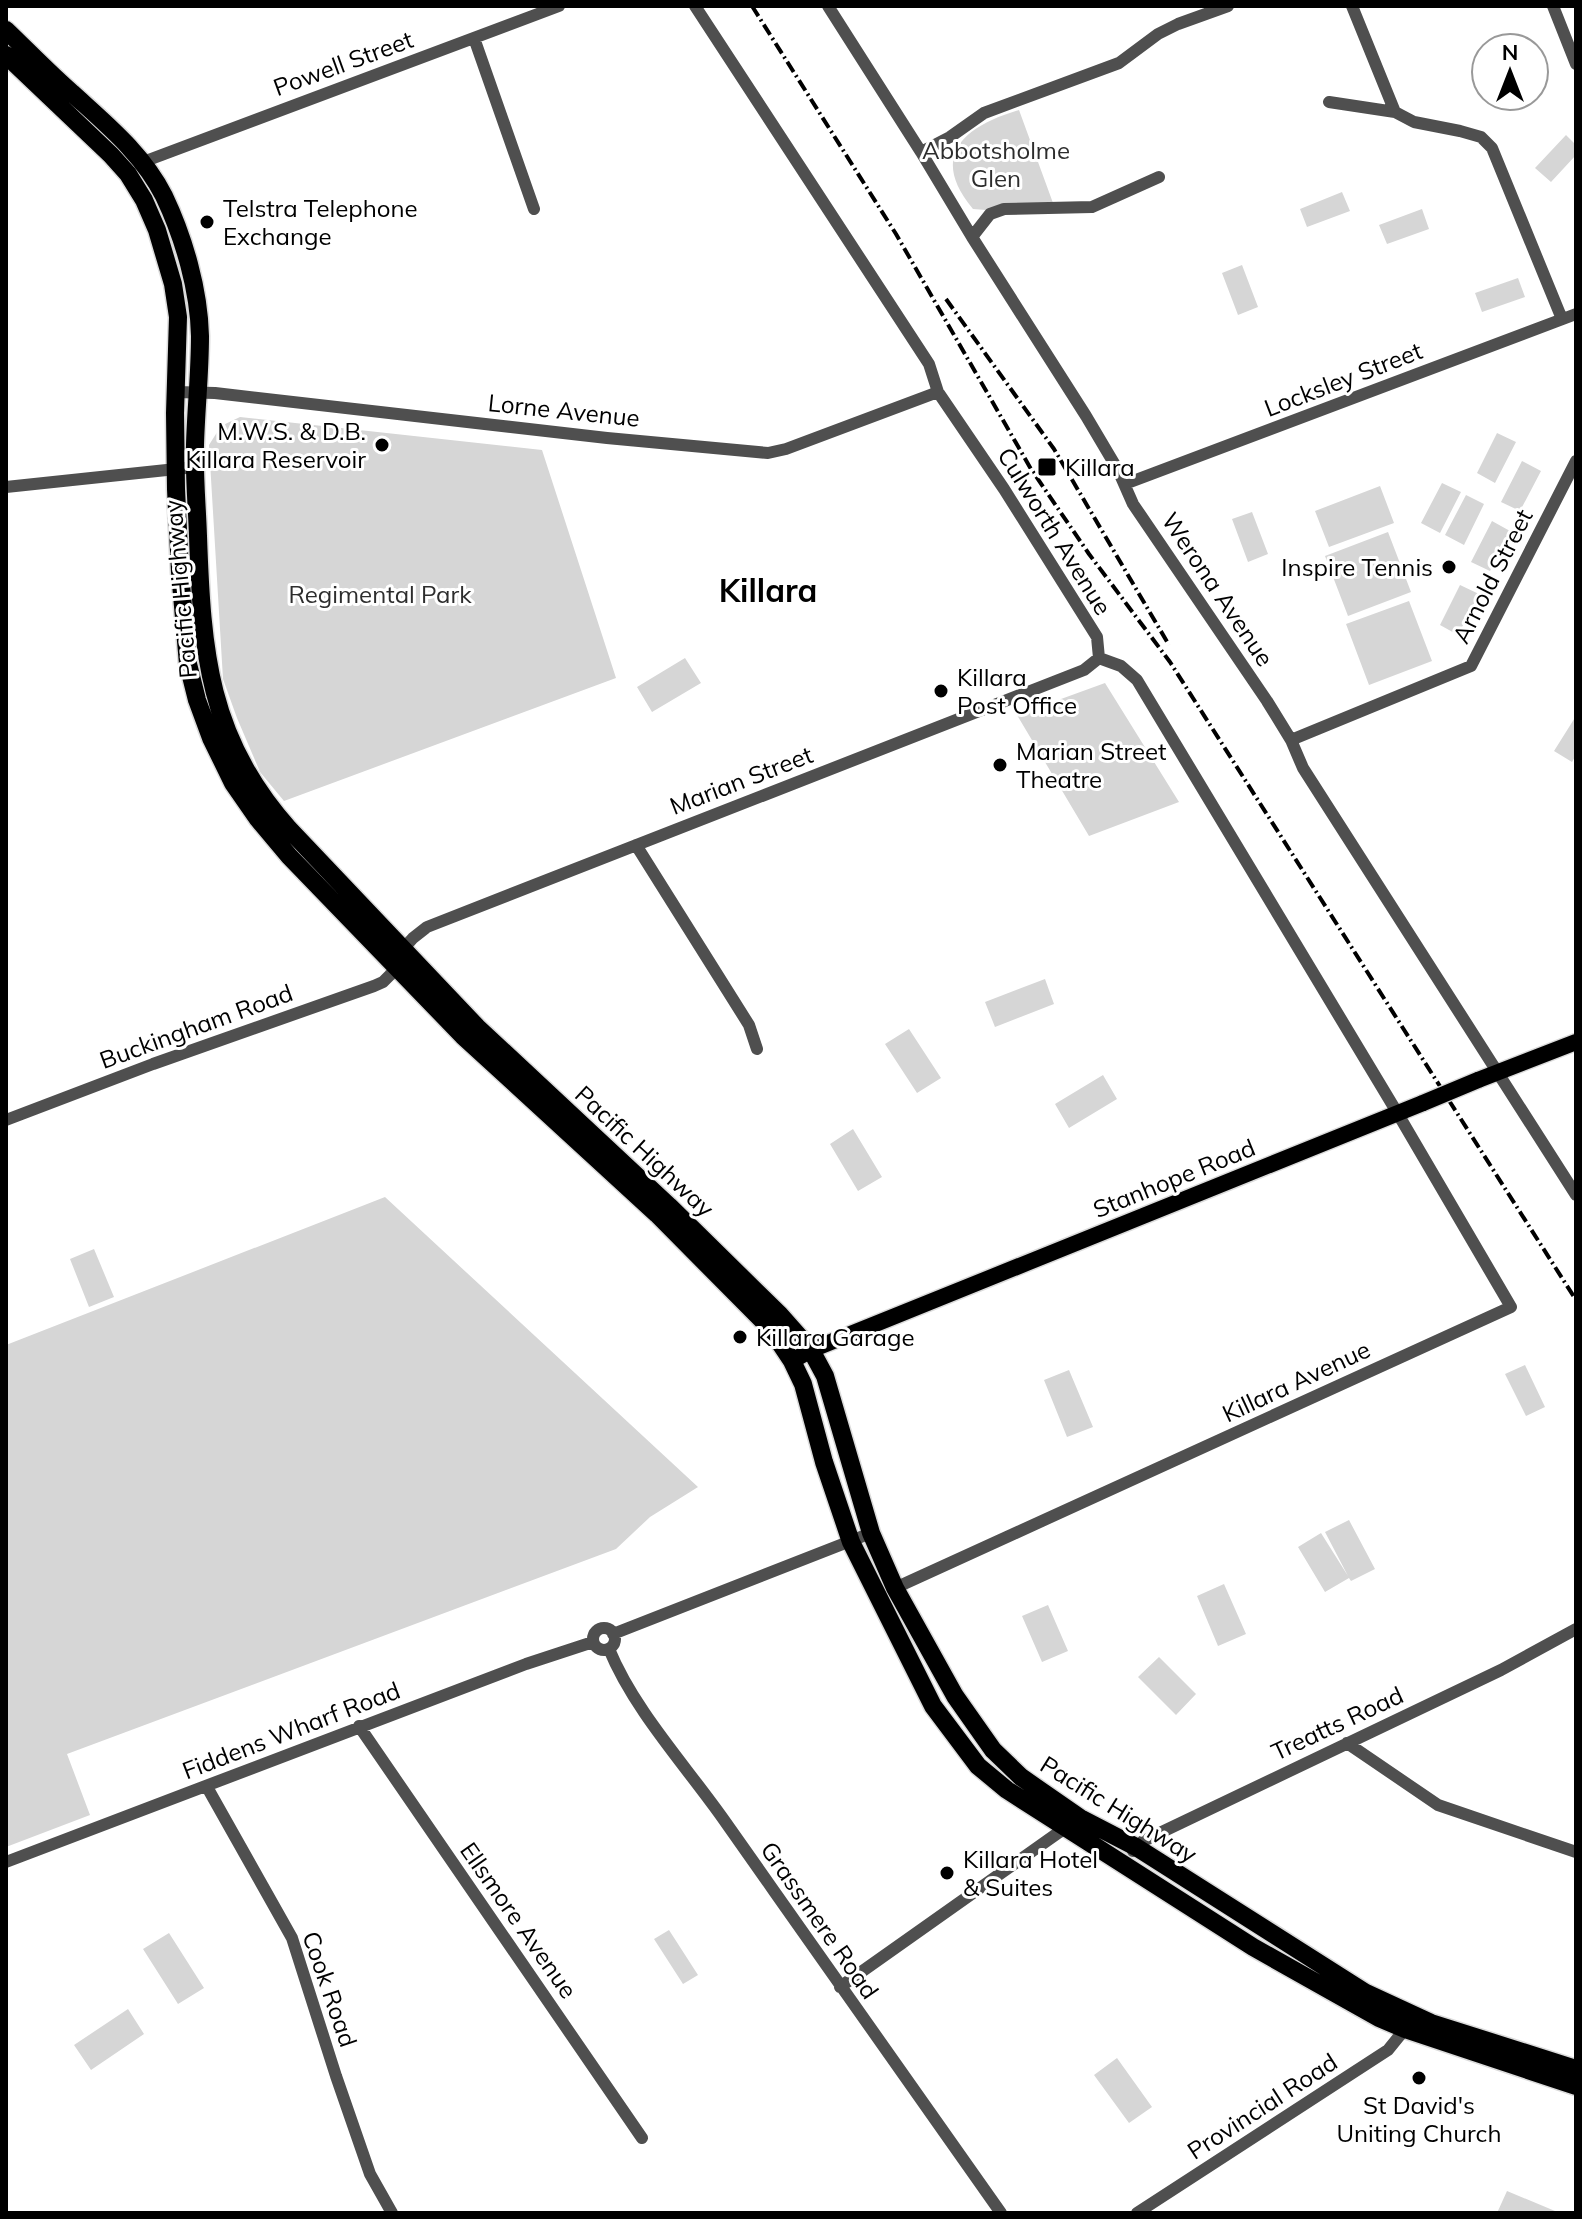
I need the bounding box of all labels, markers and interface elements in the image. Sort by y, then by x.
street label: Powell Street [269,24,417,102]
north arrow [1470,32,1550,112]
text: N [1502,38,1518,66]
park label: Abbotsholme Glen [922,135,1070,193]
place label: Telstra Telephone Exchange [223,193,418,251]
marker: Telstra Telephone Exchange [198,213,216,231]
street label: Locksley Street [1260,335,1426,423]
street label: Lorne Avenue [487,387,641,433]
place label: M.W.S. & D.B. Killara Reservoir [186,416,366,474]
marker: M.W.S. & D.B. Killara Reservoir [373,436,391,454]
street label: Culworth Avenue [991,442,1119,620]
place label: Killara [1065,452,1135,482]
marker: Killara [1036,456,1058,478]
street label: Pacific Highway [157,498,203,680]
street label: Arnold Street [1445,504,1539,648]
street label: Werona Avenue [1156,506,1280,672]
place label: Inspire Tennis [1281,552,1433,582]
marker: Inspire Tennis [1440,558,1458,576]
district label: Killara [719,570,817,610]
park label: Regimental Park [288,579,472,609]
place label: Killara Post Office [957,662,1077,720]
marker: Killara Post Office [932,682,950,700]
place label: Marian Street Theatre [1016,736,1167,794]
street label: Marian Street [665,739,817,821]
marker: Marian Street Theatre [991,756,1009,774]
street label: Buckingham Road [95,977,297,1075]
street label: Pacific Highway [569,1079,721,1223]
street label: Stanhope Road [1089,1132,1259,1224]
place label: Killara Garage [756,1322,914,1352]
marker: Killara Garage [731,1328,749,1346]
street label: Killara Avenue [1217,1334,1375,1428]
street label: Fiddens Wharf Road [178,1675,404,1785]
street label: Treatts Road [1266,1679,1408,1767]
street label: Pacific Highway [1035,1749,1203,1869]
street label: Ellsmore Avenue [454,1836,584,2004]
street label: Grassmere Road [755,1836,885,2004]
place label: Killara Hotel & Suites [963,1844,1098,1902]
marker: Killara Hotel & Suites [938,1864,956,1882]
street label: Cook Road [296,1927,364,2051]
street label: Provincial Road [1181,2046,1343,2166]
marker: St David's Uniting Church [1410,2069,1428,2087]
place label: St David's Uniting Church [1336,2090,1502,2148]

